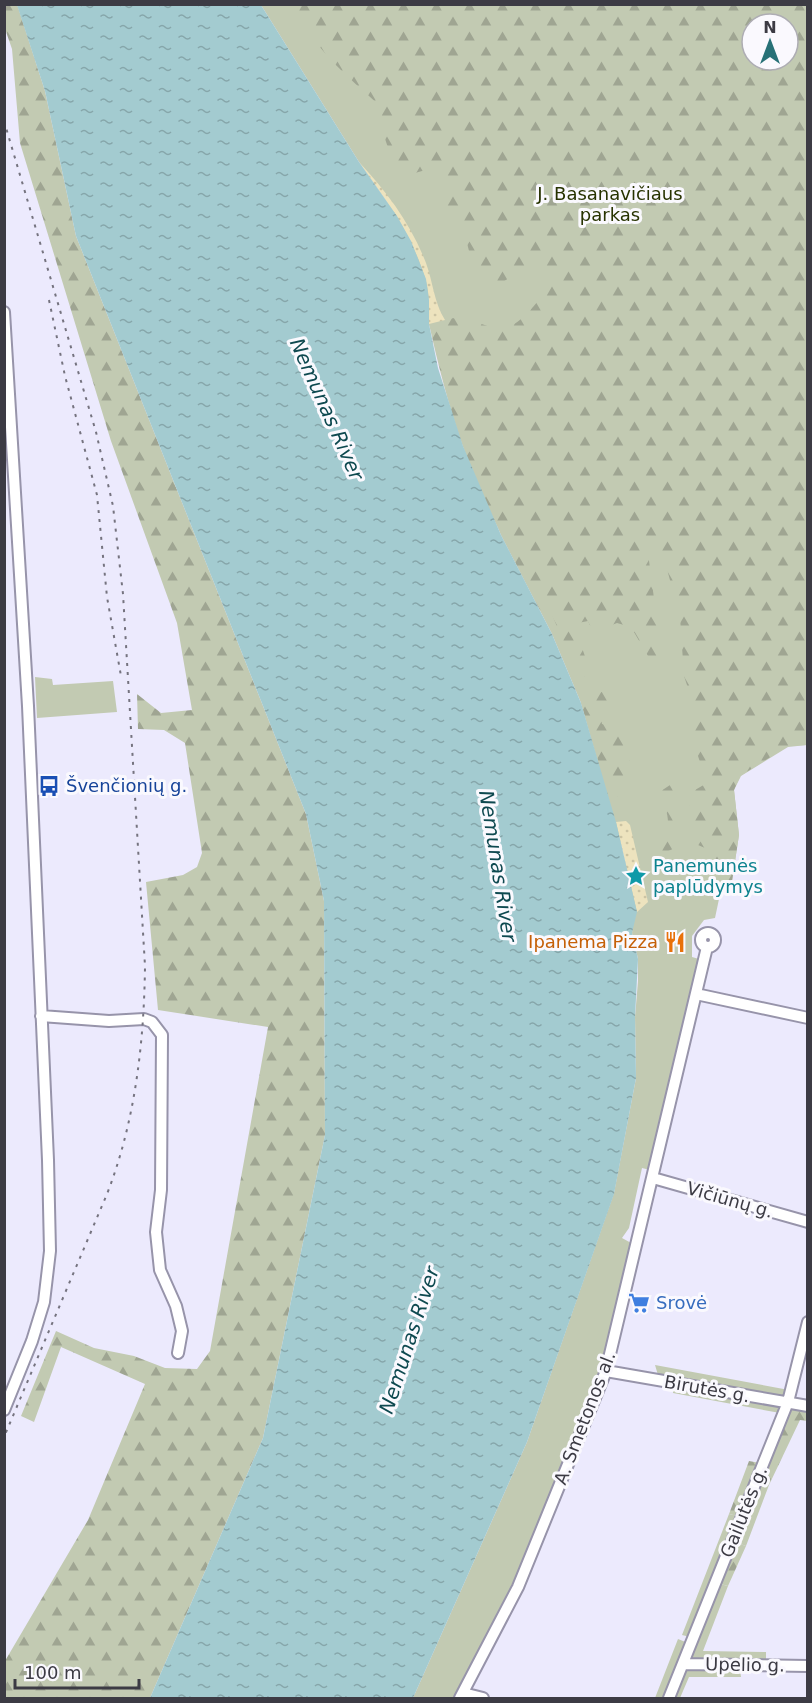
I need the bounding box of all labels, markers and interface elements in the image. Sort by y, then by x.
north arrow [740,12,800,72]
text: N [763,18,777,37]
park label: J. Basanavičiaus parkas [536,183,683,225]
water label: Nemunas River [285,334,370,485]
bus stop icon: Švenčionių g. [37,774,61,798]
place label: Švenčionių g. [66,775,187,796]
water label: Nemunas River [474,789,522,945]
place label: Panemunės paplūdymys [653,855,763,897]
place icon: Panemunės paplūdymys [624,864,648,888]
restaurant icon: Ipanema Pizza [663,930,687,954]
place label: Ipanema Pizza [528,931,658,952]
street label: Vičiūnų g. [685,1177,776,1222]
water label: Nemunas River [374,1262,445,1416]
supermarket icon: Srovė [627,1291,651,1315]
place label: Srovė [656,1292,707,1313]
street label: A. Smetonos al. [549,1348,620,1487]
street label: Birutės g. [663,1371,752,1406]
street label: Gailutės g. [716,1463,771,1561]
scale bar [15,1652,140,1690]
street label: Upelio g. [705,1653,785,1676]
text: 100 m [24,1662,82,1683]

